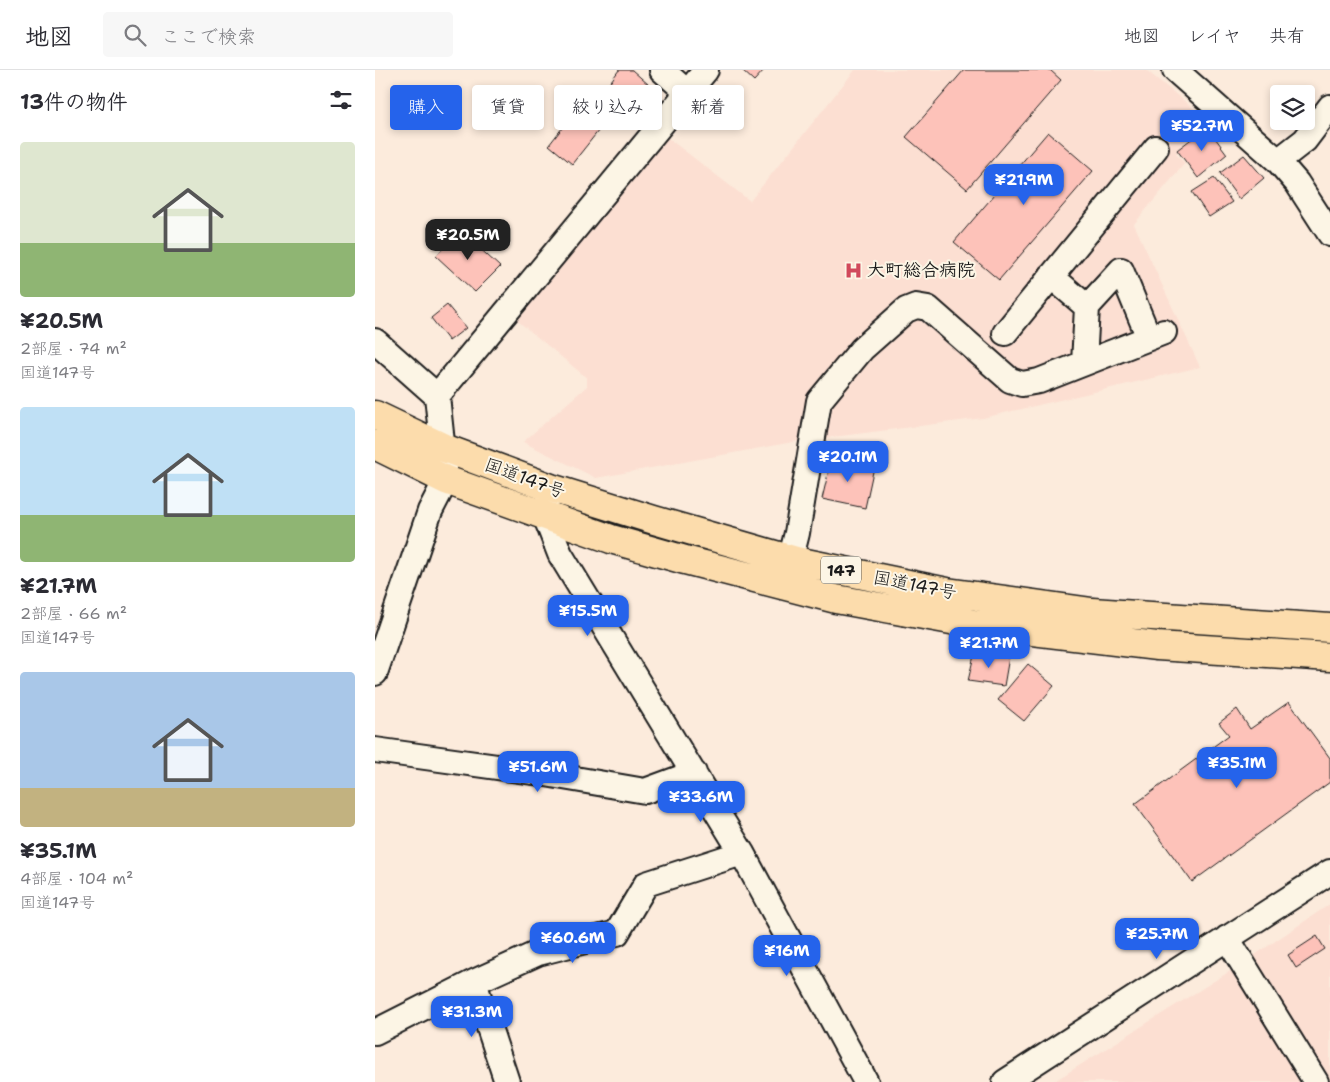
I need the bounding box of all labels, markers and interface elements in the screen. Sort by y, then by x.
search box [103,12,453,57]
text: 地図 [25,21,73,53]
icon: search [121,21,149,49]
text: ここで検索 [161,24,256,49]
text: 地図 [1124,24,1160,48]
text: レイヤ [1188,24,1241,48]
text: 共有 [1269,24,1305,48]
chip: 購入 [390,85,462,130]
chip: 賃貸 [472,85,544,130]
chip: 絞り込み [554,85,662,130]
chip: 新着 [672,85,744,130]
map controls [1270,85,1315,130]
button: layers [1270,85,1315,130]
icon: filters [327,86,355,114]
text: 13件の物件 [20,88,128,116]
pin: ¥52.7M [1161,109,1243,152]
text: ¥52.7M [1171,115,1233,136]
pin: ¥21.9M [983,164,1065,206]
text: ¥21.9M [995,169,1053,190]
icon: home [143,175,233,265]
pin: ¥20.5M [427,218,509,261]
text: ¥20.5M [436,224,500,245]
place label: 大町総合病院 [867,258,975,282]
hospital icon: 大町総合病院 [843,260,863,280]
text: ¥20.5M [20,307,103,335]
text: 2部屋 · 74 m² [20,338,127,359]
text: 国道147号 [20,362,95,383]
icon: home [143,440,233,530]
pin: ¥20.1M [807,440,889,483]
text: ¥20.1M [818,446,878,467]
street label: 国道147号 [481,452,569,504]
road number: 147 [821,556,861,584]
street label: 国道147号 [871,565,959,605]
text: ¥21.7M [20,572,97,600]
pin: ¥15.5M [547,594,629,637]
text: ¥15.5M [559,600,617,621]
text: 2部屋 · 66 m² [20,603,127,624]
pin: ¥21.7M [948,626,1030,669]
text: 国道147号 [20,627,95,648]
text: ¥21.7M [960,632,1018,653]
icon: home [143,705,233,795]
pin: ¥35.1M [1196,746,1278,789]
pin: ¥51.6M [497,750,579,793]
text: ¥35.1M [1208,752,1266,773]
text: ¥51.6M [509,756,568,777]
pin: ¥33.6M [660,780,742,823]
text: ¥33.6M [669,786,733,807]
text: ¥35.1M [20,837,97,865]
text: 4部屋 · 104 m² [20,868,133,889]
text: 国道147号 [20,892,95,913]
pin: ¥25.7M [1116,918,1198,960]
pin: ¥60.6M [532,922,614,964]
text: ¥25.7M [1126,923,1188,944]
text: ¥60.6M [541,927,605,948]
pin: ¥16M [757,934,817,977]
text: ¥16M [764,940,810,961]
pin: ¥31.3M [431,996,513,1038]
text: ¥31.3M [442,1001,502,1022]

